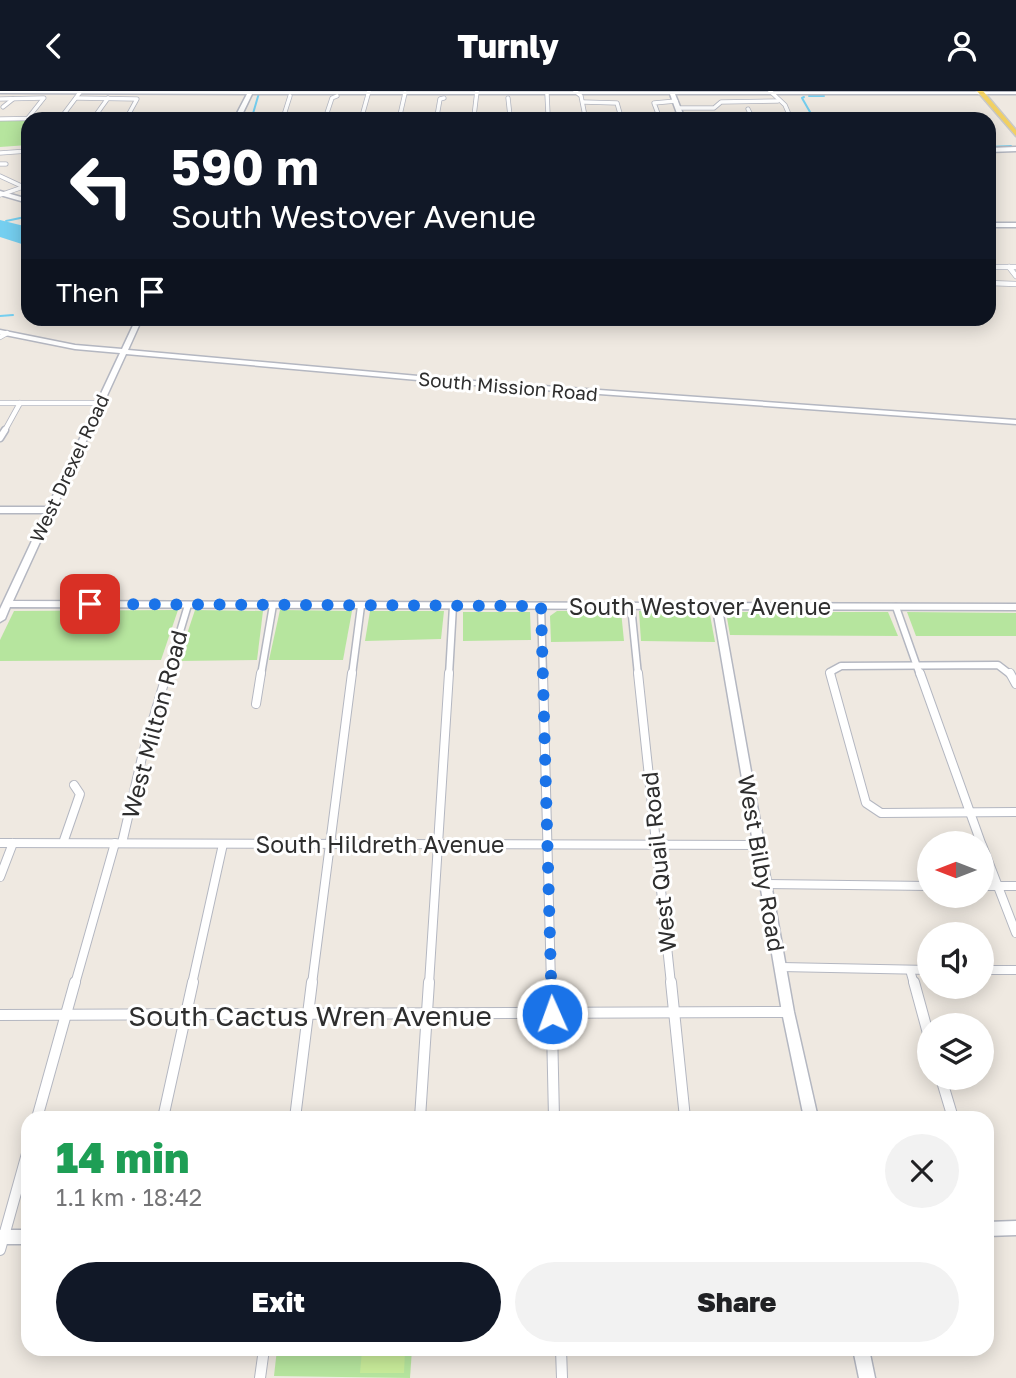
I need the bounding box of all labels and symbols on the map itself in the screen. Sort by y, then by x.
street label: South Mission Road [417,367,599,405]
street label: West Drexel Road [25,390,113,546]
pin [60,574,120,634]
street label: South Westover Avenue [569,592,831,620]
street label: West Milton Road [115,627,193,821]
street label: West Quail Road [635,770,681,954]
street label: West Bilby Road [733,772,791,954]
street label: South Hildreth Avenue [256,830,504,858]
north arrow [917,831,994,908]
position arrow [515,977,589,1051]
street label: South Cactus Wren Avenue [128,999,492,1032]

